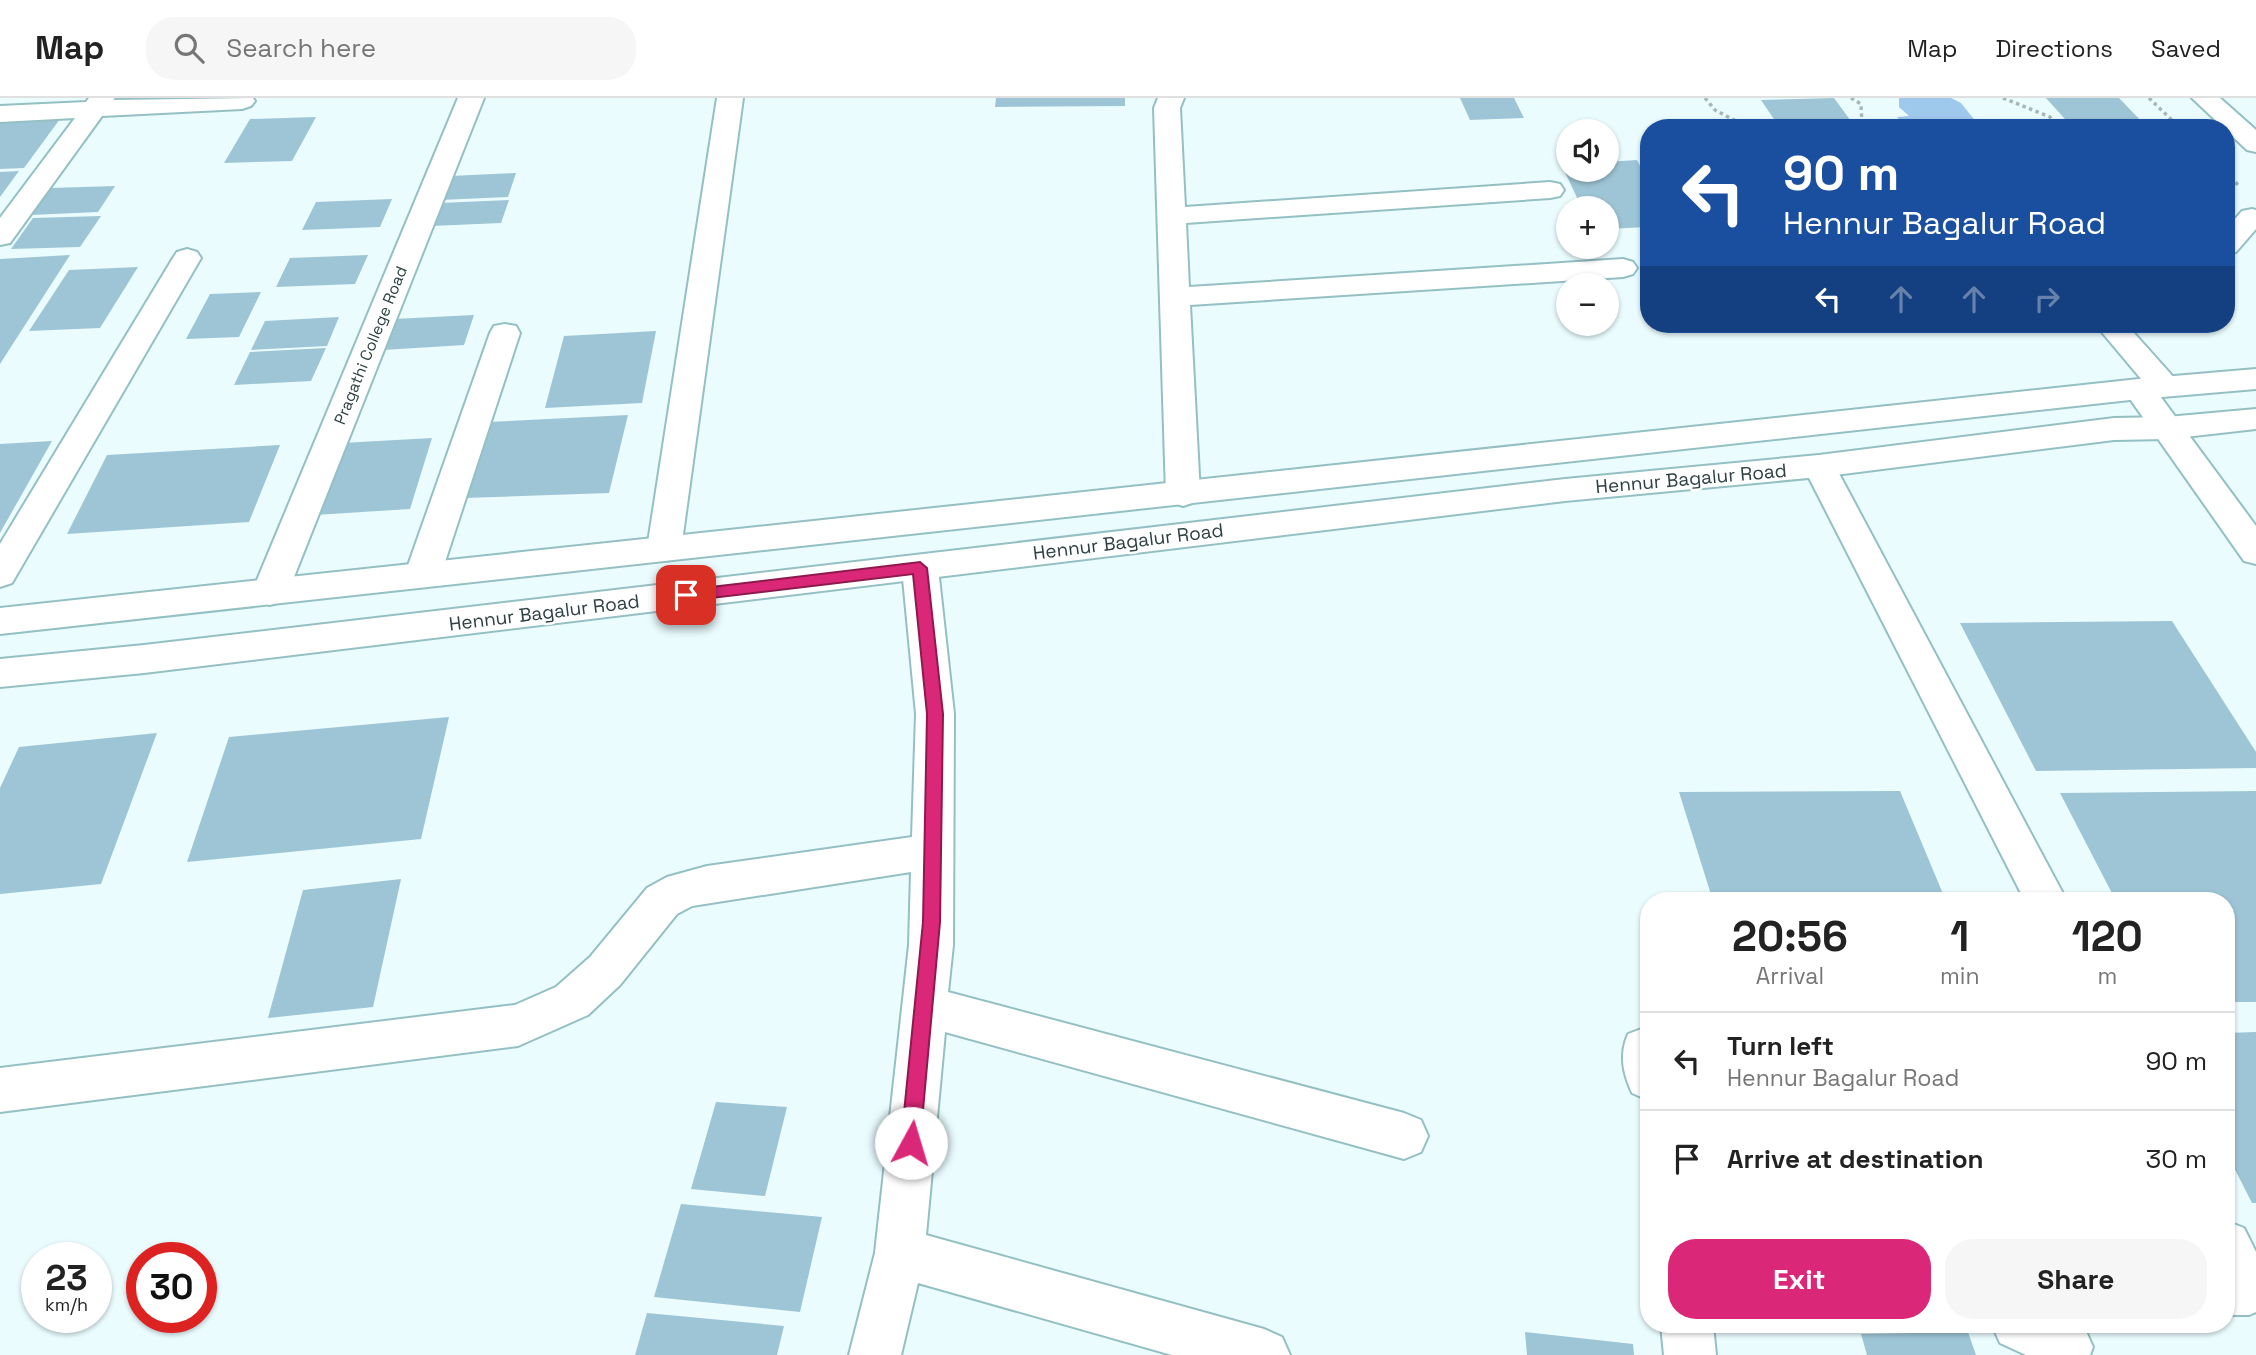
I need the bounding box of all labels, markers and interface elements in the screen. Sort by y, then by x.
search box [146,17,636,80]
text: Map [35,27,104,69]
icon: search [170,29,208,67]
text: Search here [226,31,376,65]
text: Map [1907,33,1957,64]
text: Directions [1995,33,2113,64]
text: Saved [2151,33,2221,64]
map controls [1556,119,1619,336]
button: sound [1556,119,1619,182]
text: 90 m [1783,142,1899,204]
icon: left [1668,147,1759,238]
button: + [1556,196,1619,259]
text: Hennur Bagalur Road [1783,203,2106,243]
street label: Pragathi College Road [329,263,412,428]
button: − [1556,273,1619,336]
icon: left [1809,280,1847,318]
icon: ahead [1882,280,1920,318]
icon: ahead [1955,280,1993,318]
icon: right [2028,280,2066,318]
street label: Hennur Bagalur Road [1594,458,1788,499]
street label: Hennur Bagalur Road [1031,517,1225,566]
pin [656,565,716,625]
icon: arrive [667,576,705,614]
street label: Hennur Bagalur Road [447,588,641,637]
text: 20:56 [1732,910,1848,963]
text: 1 [1950,910,1969,963]
text: 120 [2072,910,2143,963]
text: Arrival [1756,961,1824,991]
text: min [1940,961,1980,991]
text: m [2097,961,2117,991]
text: Turn left [1727,1029,1834,1063]
icon: left [1668,1042,1706,1080]
text: 90 m [2145,1044,2207,1078]
text: Hennur Bagalur Road [1727,1063,1959,1093]
position arrow [874,1106,948,1180]
icon: arrive [1668,1140,1706,1178]
text: Arrive at destination [1727,1142,1984,1176]
text: 30 m [2146,1142,2207,1176]
button: Exit [1668,1239,1931,1319]
button: Share [1945,1239,2207,1319]
speed limit sign: 30 [126,1242,217,1333]
text: 23 [45,1256,88,1300]
text: km/h [45,1293,88,1316]

